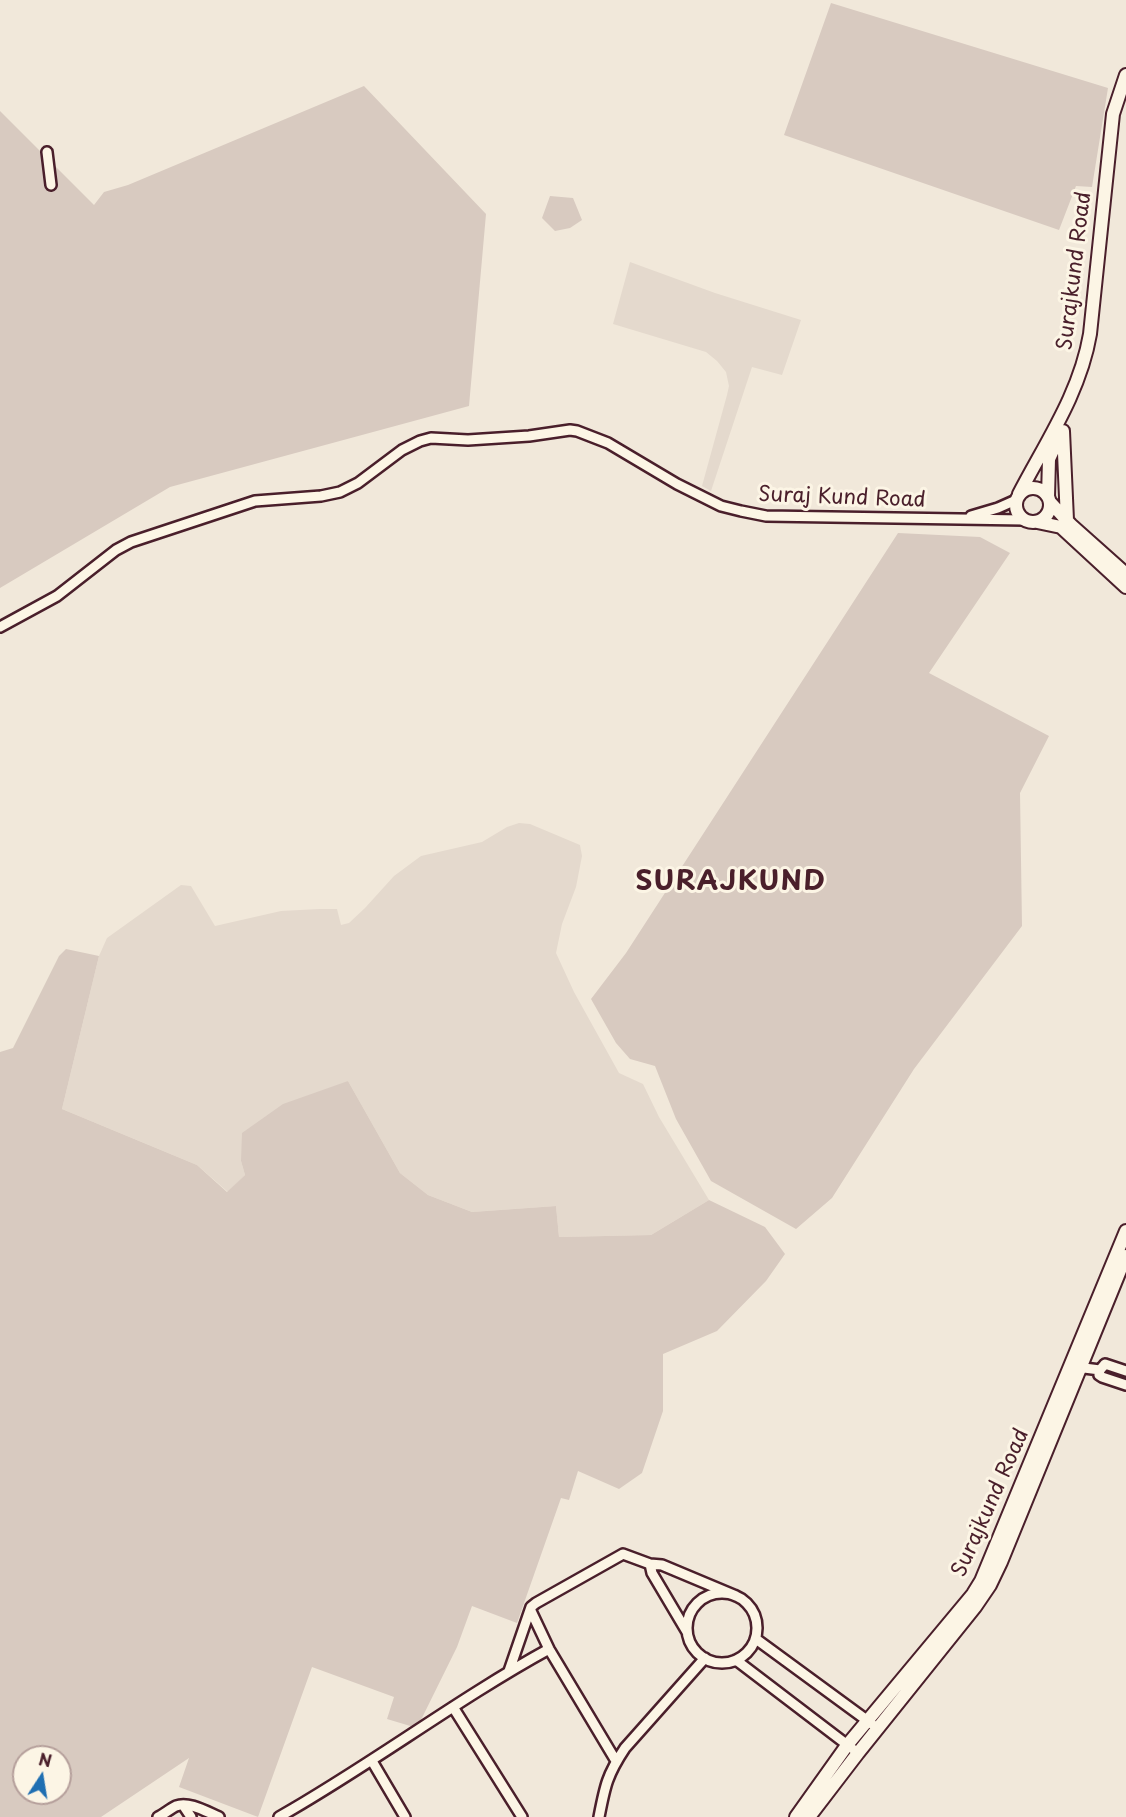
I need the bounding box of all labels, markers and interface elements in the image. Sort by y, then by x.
street label: Surajkund Road [1053,190,1097,352]
street label: Suraj Kund Road [758,482,926,514]
district label: SURAJKUND [636,867,826,899]
street label: Surajkund Road [947,1425,1035,1581]
north arrow [12,1745,72,1805]
text: N [37,1746,54,1772]

